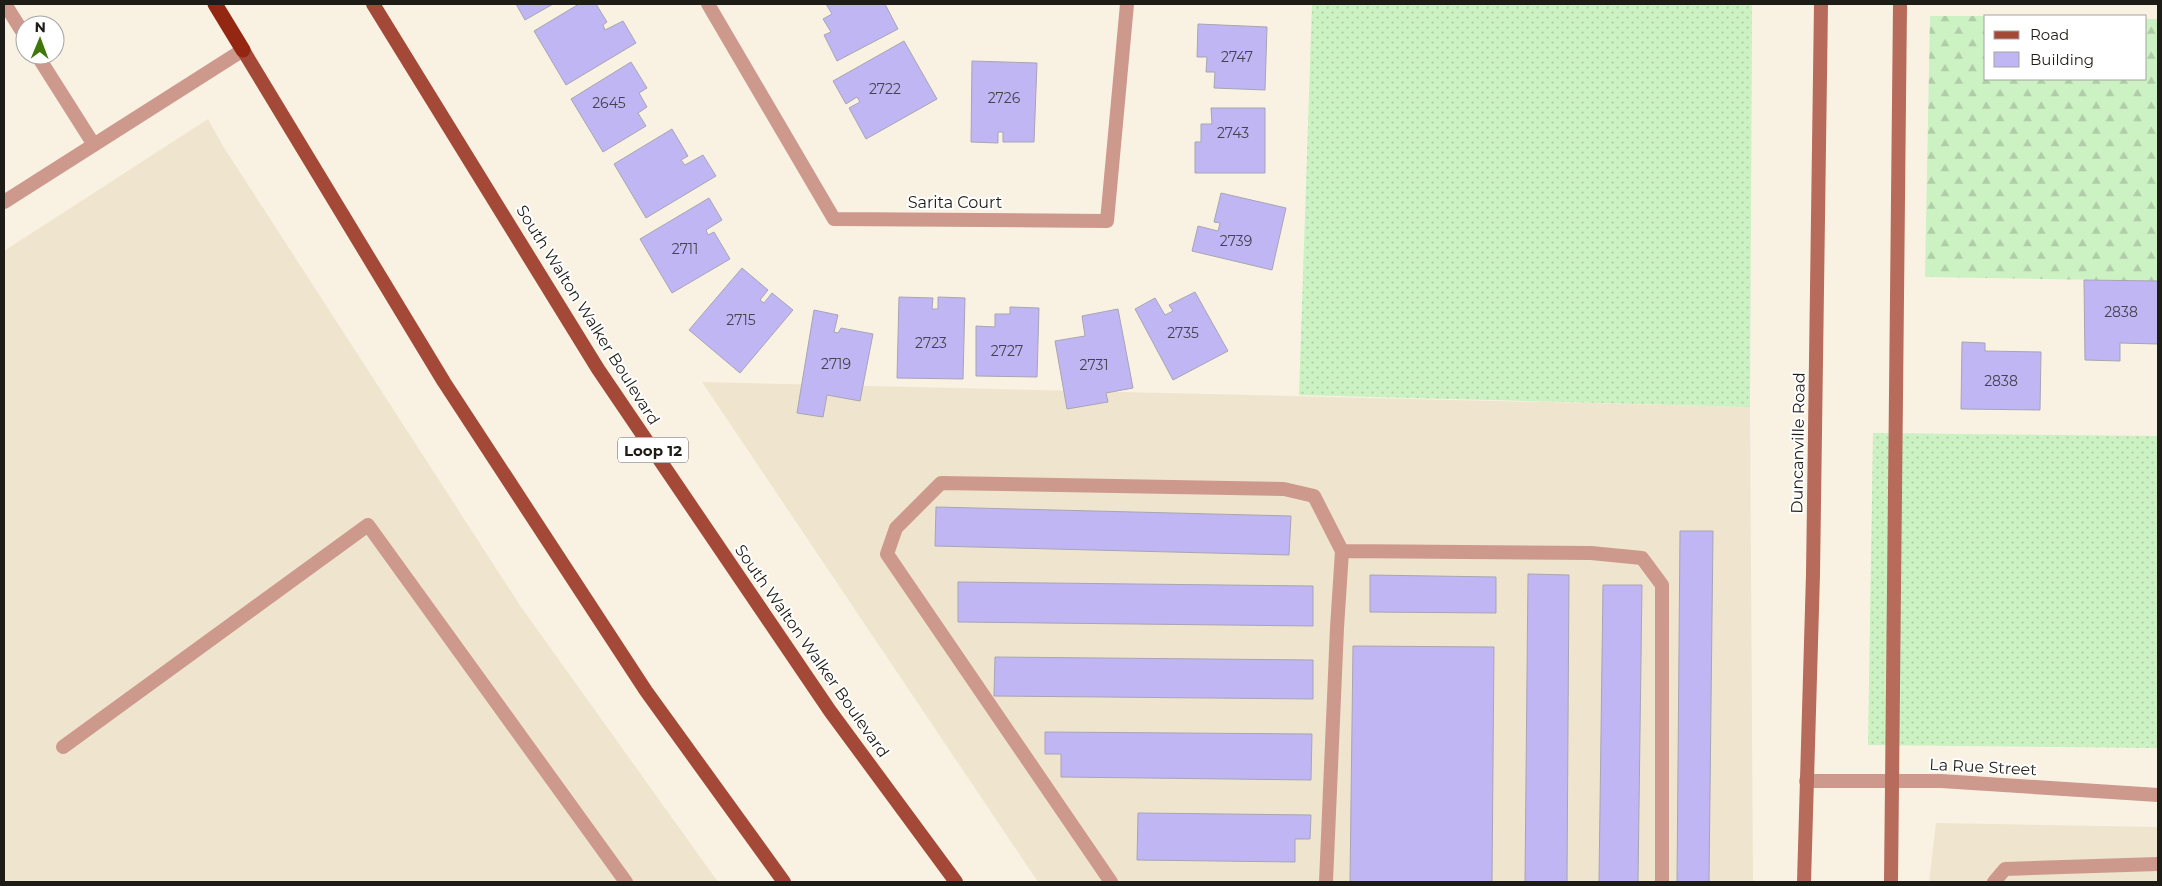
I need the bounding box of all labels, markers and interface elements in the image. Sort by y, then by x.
north arrow [15,15,65,65]
legend [1984,15,2147,80]
text: N [34,18,46,36]
text: Road [2030,25,2069,44]
house number: 2747 [1221,48,1253,66]
text: Building [2030,50,2094,69]
house number: 2722 [869,80,901,98]
house number: 2726 [988,89,1021,107]
house number: 2645 [592,94,626,112]
house number: 2743 [1217,124,1249,142]
street label: Sarita Court [908,193,1003,212]
street label: South Walton Walker Boulevard [512,202,664,428]
house number: 2739 [1220,232,1252,250]
house number: 2711 [672,240,698,258]
house number: 2838 [2104,303,2138,321]
house number: 2715 [726,311,756,329]
house number: 2735 [1167,324,1199,342]
house number: 2723 [915,334,947,352]
house number: 2727 [991,342,1023,360]
house number: 2719 [821,355,851,373]
house number: 2731 [1080,356,1109,374]
street label: Duncanville Road [1787,372,1809,514]
house number: 2838 [1984,372,2018,390]
road number: Loop 12 [618,438,688,462]
street label: South Walton Walker Boulevard [731,541,893,761]
street label: La Rue Street [1929,755,2038,779]

